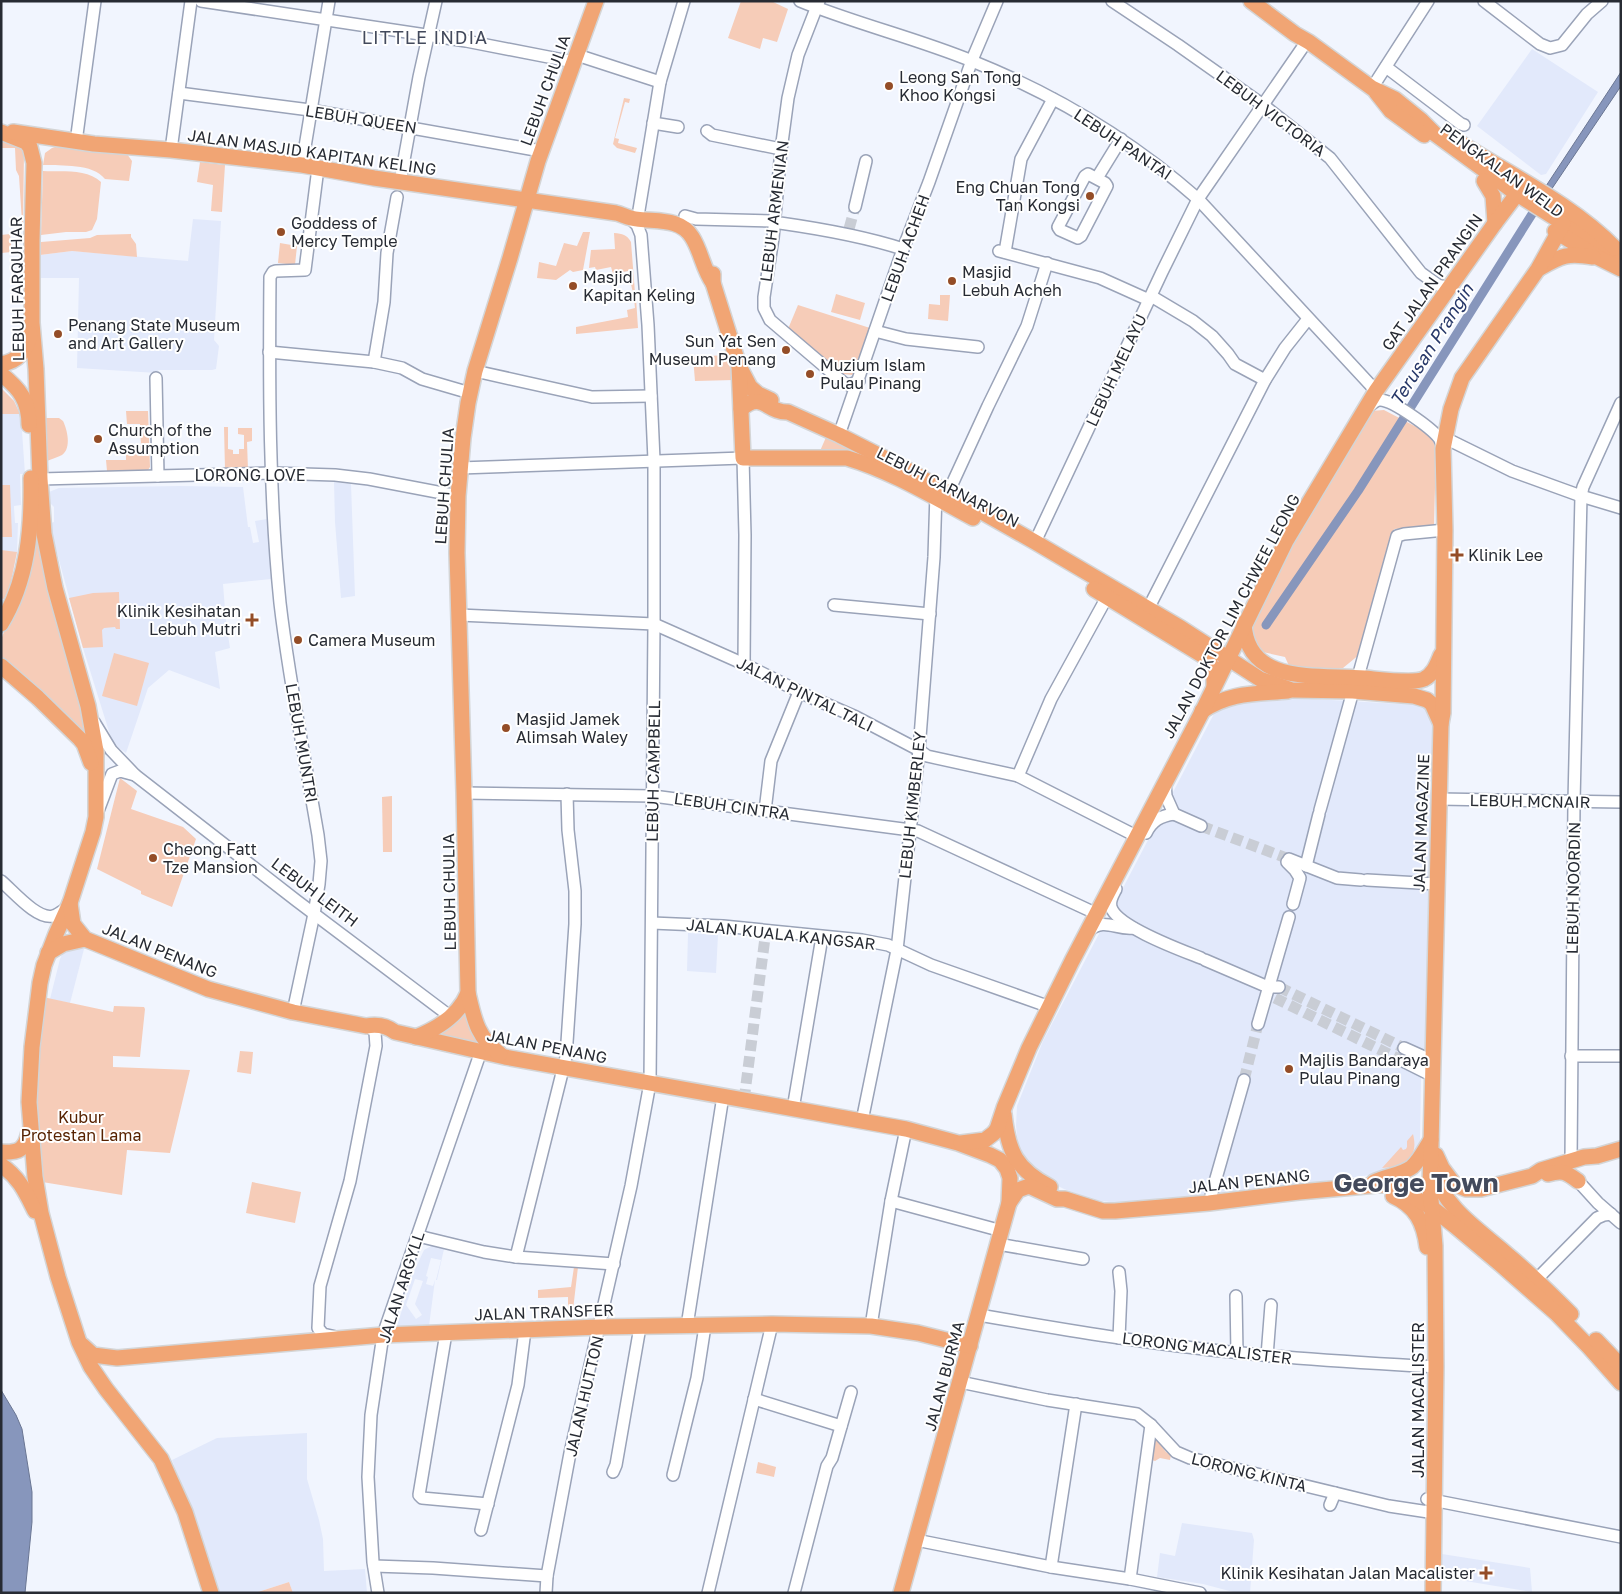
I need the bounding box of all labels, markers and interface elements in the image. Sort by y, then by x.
district label: LITTLE INDIA [362,26,488,48]
street label: LEBUH CHULIA [516,31,575,148]
street label: LEBUH VICTORIA [1212,65,1330,161]
place label: Leong San Tong Khoo Kongsi [899,67,1021,105]
marker: Leong San Tong Khoo Kongsi [883,80,895,92]
street label: LEBUH QUEEN [304,100,418,138]
street label: LEBUH PANTAI [1070,104,1176,184]
street label: PENGKALAN WELD [1436,119,1568,221]
street label: JALAN MASJID KAPITAN KELING [186,125,438,179]
street label: LEBUH ARMENIAN [755,139,793,283]
place label: Eng Chuan Tong Tan Kongsi [956,177,1080,215]
marker: Eng Chuan Tong Tan Kongsi [1084,190,1096,202]
street label: LEBUH ACHEH [876,192,934,304]
street label: GAT JALAN PRANGIN [1377,210,1487,354]
place label: Goddess of Mercy Temple [291,213,397,251]
street label: LEBUH FARQUHAR [6,216,28,362]
marker: Goddess of Mercy Temple [275,226,287,238]
place label: Masjid Lebuh Acheh [962,262,1062,300]
place label: Masjid Kapitan Keling [583,267,695,305]
marker: Masjid Lebuh Acheh [946,275,958,287]
water label: Terusan Prangin [1385,278,1478,410]
marker: Masjid Kapitan Keling [567,280,579,292]
street label: LEBUH MELAYU [1081,311,1151,429]
place label: Penang State Museum and Art Gallery [68,315,240,353]
marker: Penang State Museum and Art Gallery [52,328,64,340]
place label: Sun Yat Sen Museum Penang [649,331,776,369]
marker: Sun Yat Sen Museum Penang [780,344,792,356]
place label: Muzium Islam Pulau Pinang [820,355,926,393]
marker: Muzium Islam Pulau Pinang [804,368,816,380]
place label: Church of the Assumption [108,420,212,458]
street label: LEBUH CHULIA [430,427,458,545]
marker: Church of the Assumption [92,433,104,445]
street label: LEBUH CARNARVON [873,442,1023,532]
street label: LORONG LOVE [195,465,305,485]
street label: JALAN DOKTOR LIM CHWEE LEONG [1158,490,1304,742]
place label: Klinik Lee [1468,545,1543,565]
marker: Klinik Lee [1450,548,1464,562]
place label: Klinik Kesihatan Lebuh Mutri [117,601,241,639]
marker: Klinik Kesihatan Lebuh Mutri [245,613,259,627]
place label: Camera Museum [308,630,436,650]
marker: Camera Museum [292,634,304,646]
street label: JALAN PINTAL TALI [734,652,876,736]
street label: LEBUH MUNTRI [282,682,322,804]
street label: LEBUH CAMPBELL [642,700,664,842]
place label: Masjid Jamek Alimsah Waley [516,709,628,747]
marker: Masjid Jamek Alimsah Waley [500,722,512,734]
street label: LEBUH KIMBERLEY [894,730,930,880]
street label: JALAN MAGAZINE [1409,754,1433,892]
street label: LEBUH CINTRA [673,788,792,824]
street label: LEBUH MCNAIR [1469,790,1591,812]
street label: LEBUH NOORDIN [1562,822,1584,954]
street label: LEBUH CHULIA [438,833,460,951]
place label: Cheong Fatt Tze Mansion [163,839,258,877]
marker: Cheong Fatt Tze Mansion [147,852,159,864]
street label: LEBUH LEITH [268,853,362,931]
street label: JALAN KUALA KANGSAR [685,914,877,954]
street label: JALAN PENANG [100,918,220,982]
street label: JALAN PENANG [485,1025,609,1067]
place label: Majlis Bandaraya Pulau Pinang [1299,1050,1429,1088]
marker: Majlis Bandaraya Pulau Pinang [1283,1063,1295,1075]
park label: Kubur Protestan Lama [20,1107,142,1145]
street label: JALAN PENANG [1187,1165,1311,1197]
district label: George Town [1333,1167,1499,1198]
street label: JALAN ARGYLL [373,1229,429,1345]
street label: JALAN TRANSFER [474,1300,614,1324]
street label: JALAN BURMA [920,1318,968,1433]
street label: JALAN MACALISTER [1408,1322,1428,1478]
street label: LORONG MACALISTER [1121,1328,1293,1368]
street label: JALAN HUTTON [560,1334,608,1458]
street label: LORONG KINTA [1189,1448,1309,1496]
place label: Klinik Kesihatan Jalan Macalister [1220,1563,1475,1583]
marker: Klinik Kesihatan Jalan Macalister [1479,1566,1493,1580]

